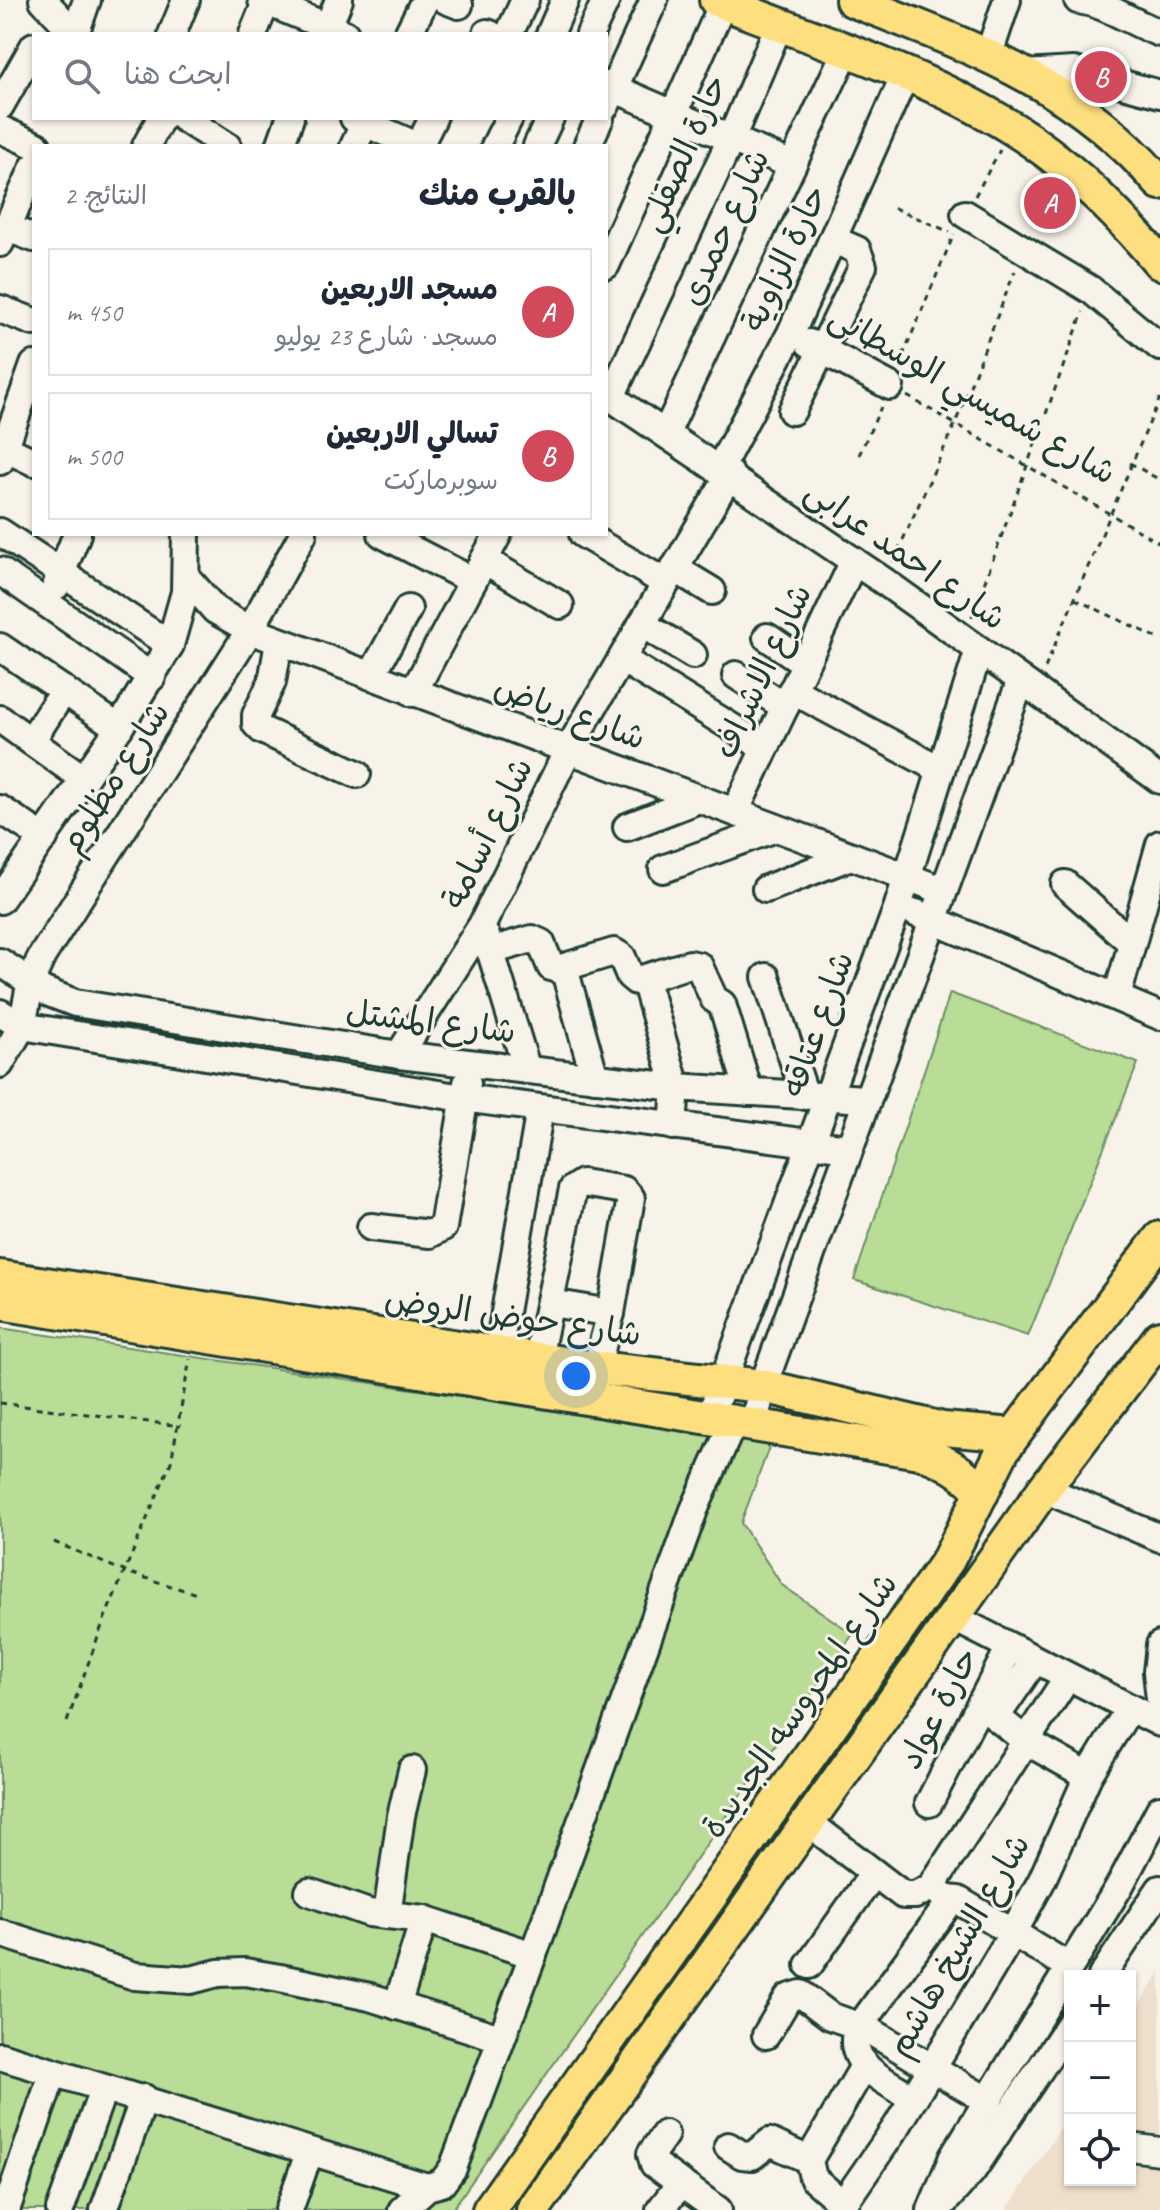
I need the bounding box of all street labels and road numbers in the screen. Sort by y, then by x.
street label: حارة الصقلي [629,68,744,242]
street label: شارع حمدى [669,142,781,313]
street label: حارة الزاوية [731,178,837,338]
street label: شارع شميسي الوسطانى [818,294,1124,501]
street label: شارع احمد عرابى [796,469,1015,641]
street label: شارع الاشراف [703,577,823,766]
street label: شارع رياض [488,665,652,761]
street label: شارع مظلوم [49,693,183,864]
street label: شارع أسامة [432,750,544,917]
street label: شارع عتاقه [771,945,865,1103]
street label: شارع المشتل [343,989,518,1055]
street label: شارع حوض الروض [382,1277,644,1357]
street label: شارع المحروسه الجديدة [691,1564,909,1847]
street label: حارة عواد [888,1639,988,1777]
street label: شارع الشيخ هاشم [877,1826,1043,2066]

